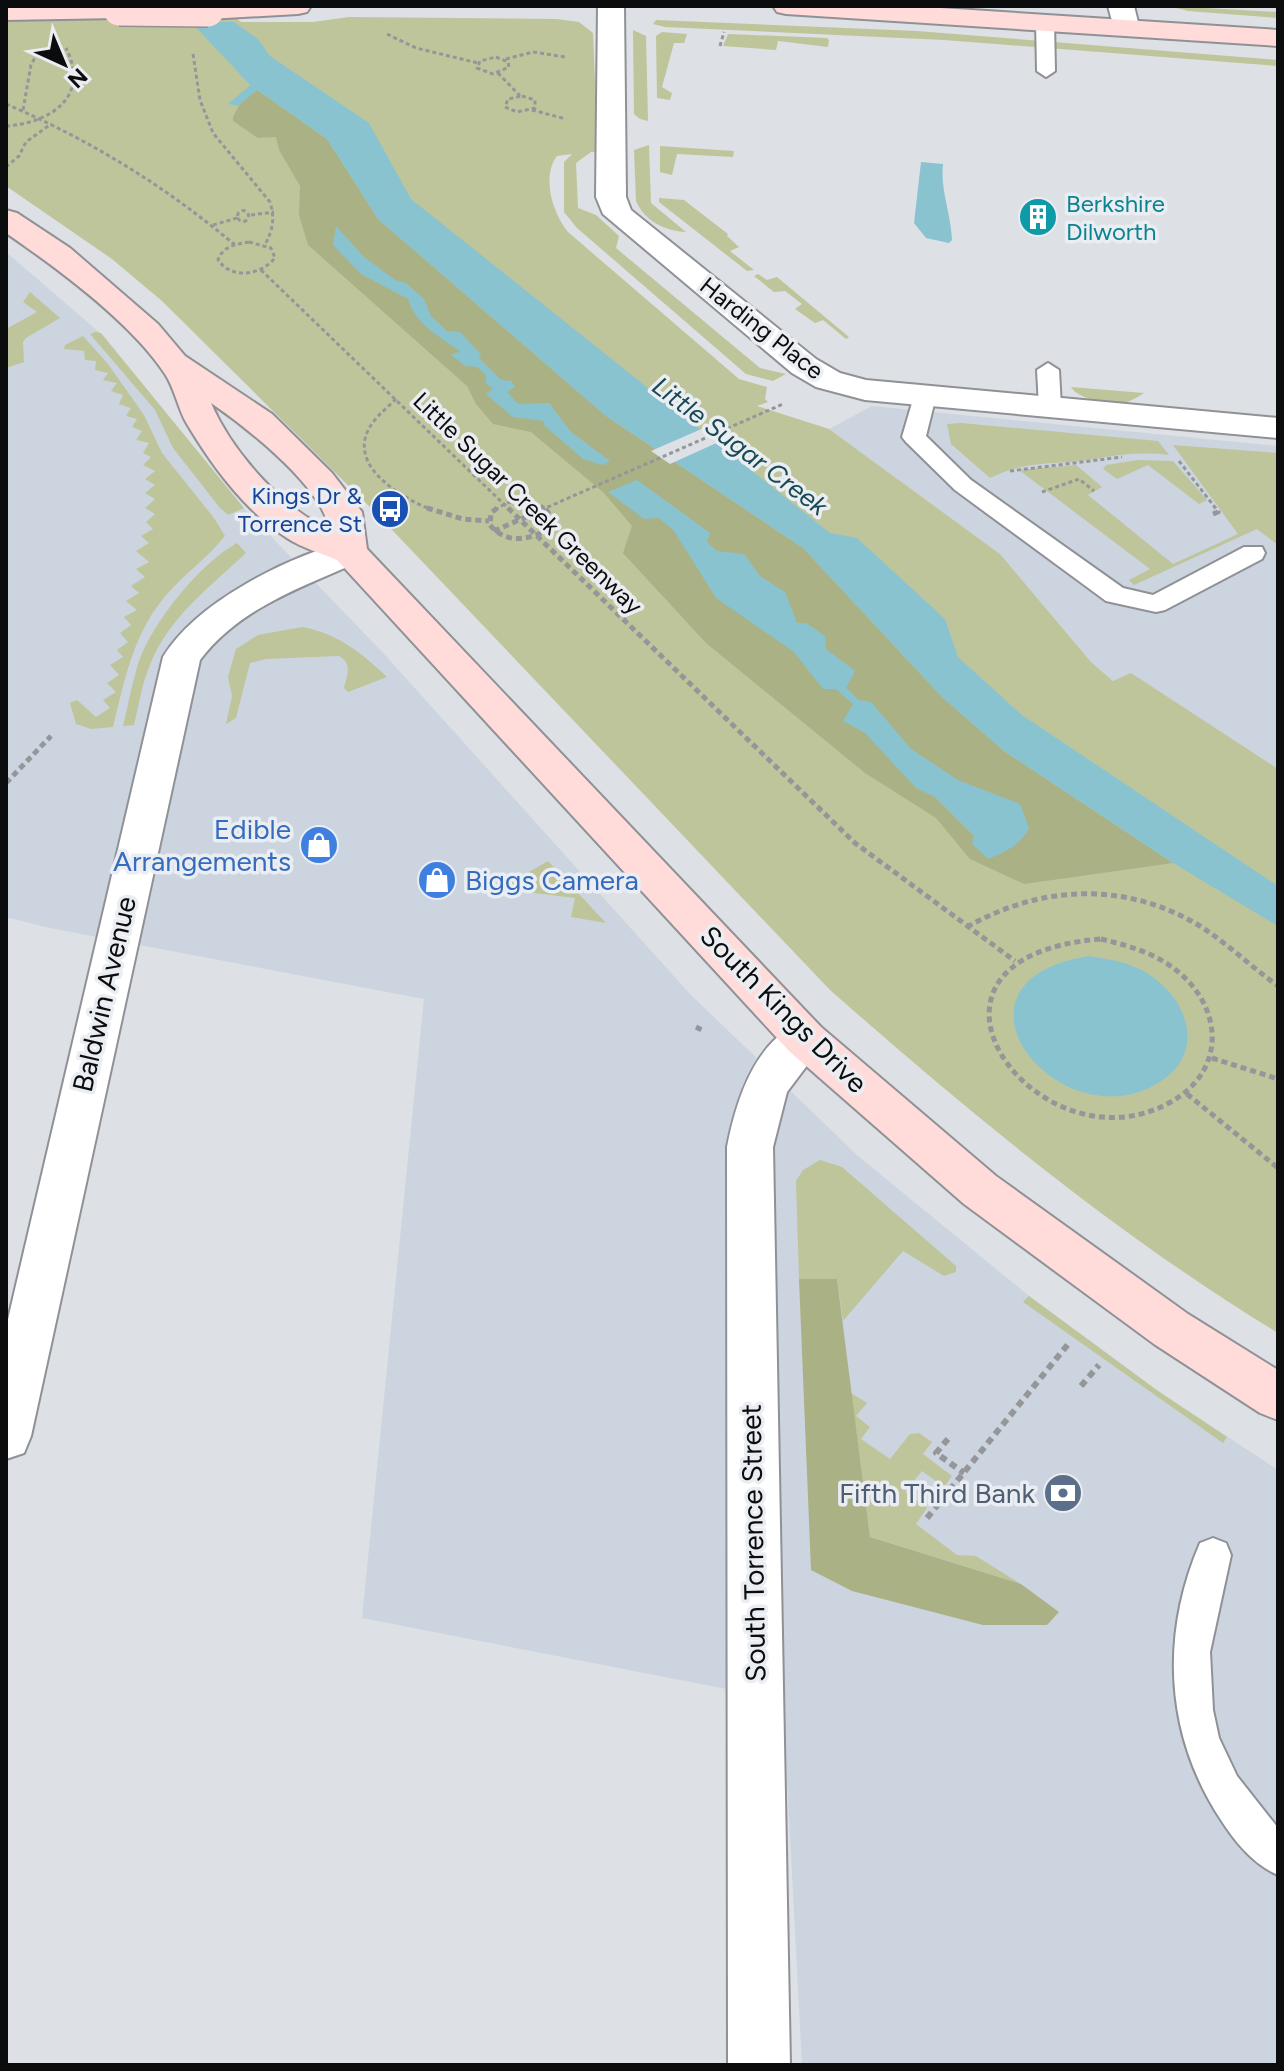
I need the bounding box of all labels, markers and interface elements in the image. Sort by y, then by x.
north arrow [24,24,104,104]
text: N [62,62,93,94]
place label: Berkshire Dilworth [1066,189,1165,246]
building icon: Berkshire Dilworth [1017,196,1059,238]
street label: Harding Place [694,271,830,385]
water label: Little Sugar Creek [646,370,835,523]
street label: Little Sugar Creek Greenway [407,386,649,620]
place label: Kings Dr & Torrence St [238,481,363,538]
bus stop icon: Kings Dr & Torrence St [369,488,411,530]
place label: Edible Arrangements [113,812,291,878]
shop icon: Edible Arrangements [298,824,340,866]
shop icon: Biggs Camera [416,859,458,901]
place label: Biggs Camera [465,863,639,897]
street label: Baldwin Avenue [65,893,143,1095]
street label: South Kings Drive [693,918,875,1100]
street label: South Torrence Street [734,1404,772,1682]
bank icon: Fifth Third Bank [1042,1472,1084,1514]
place label: Fifth Third Bank [839,1476,1035,1510]

